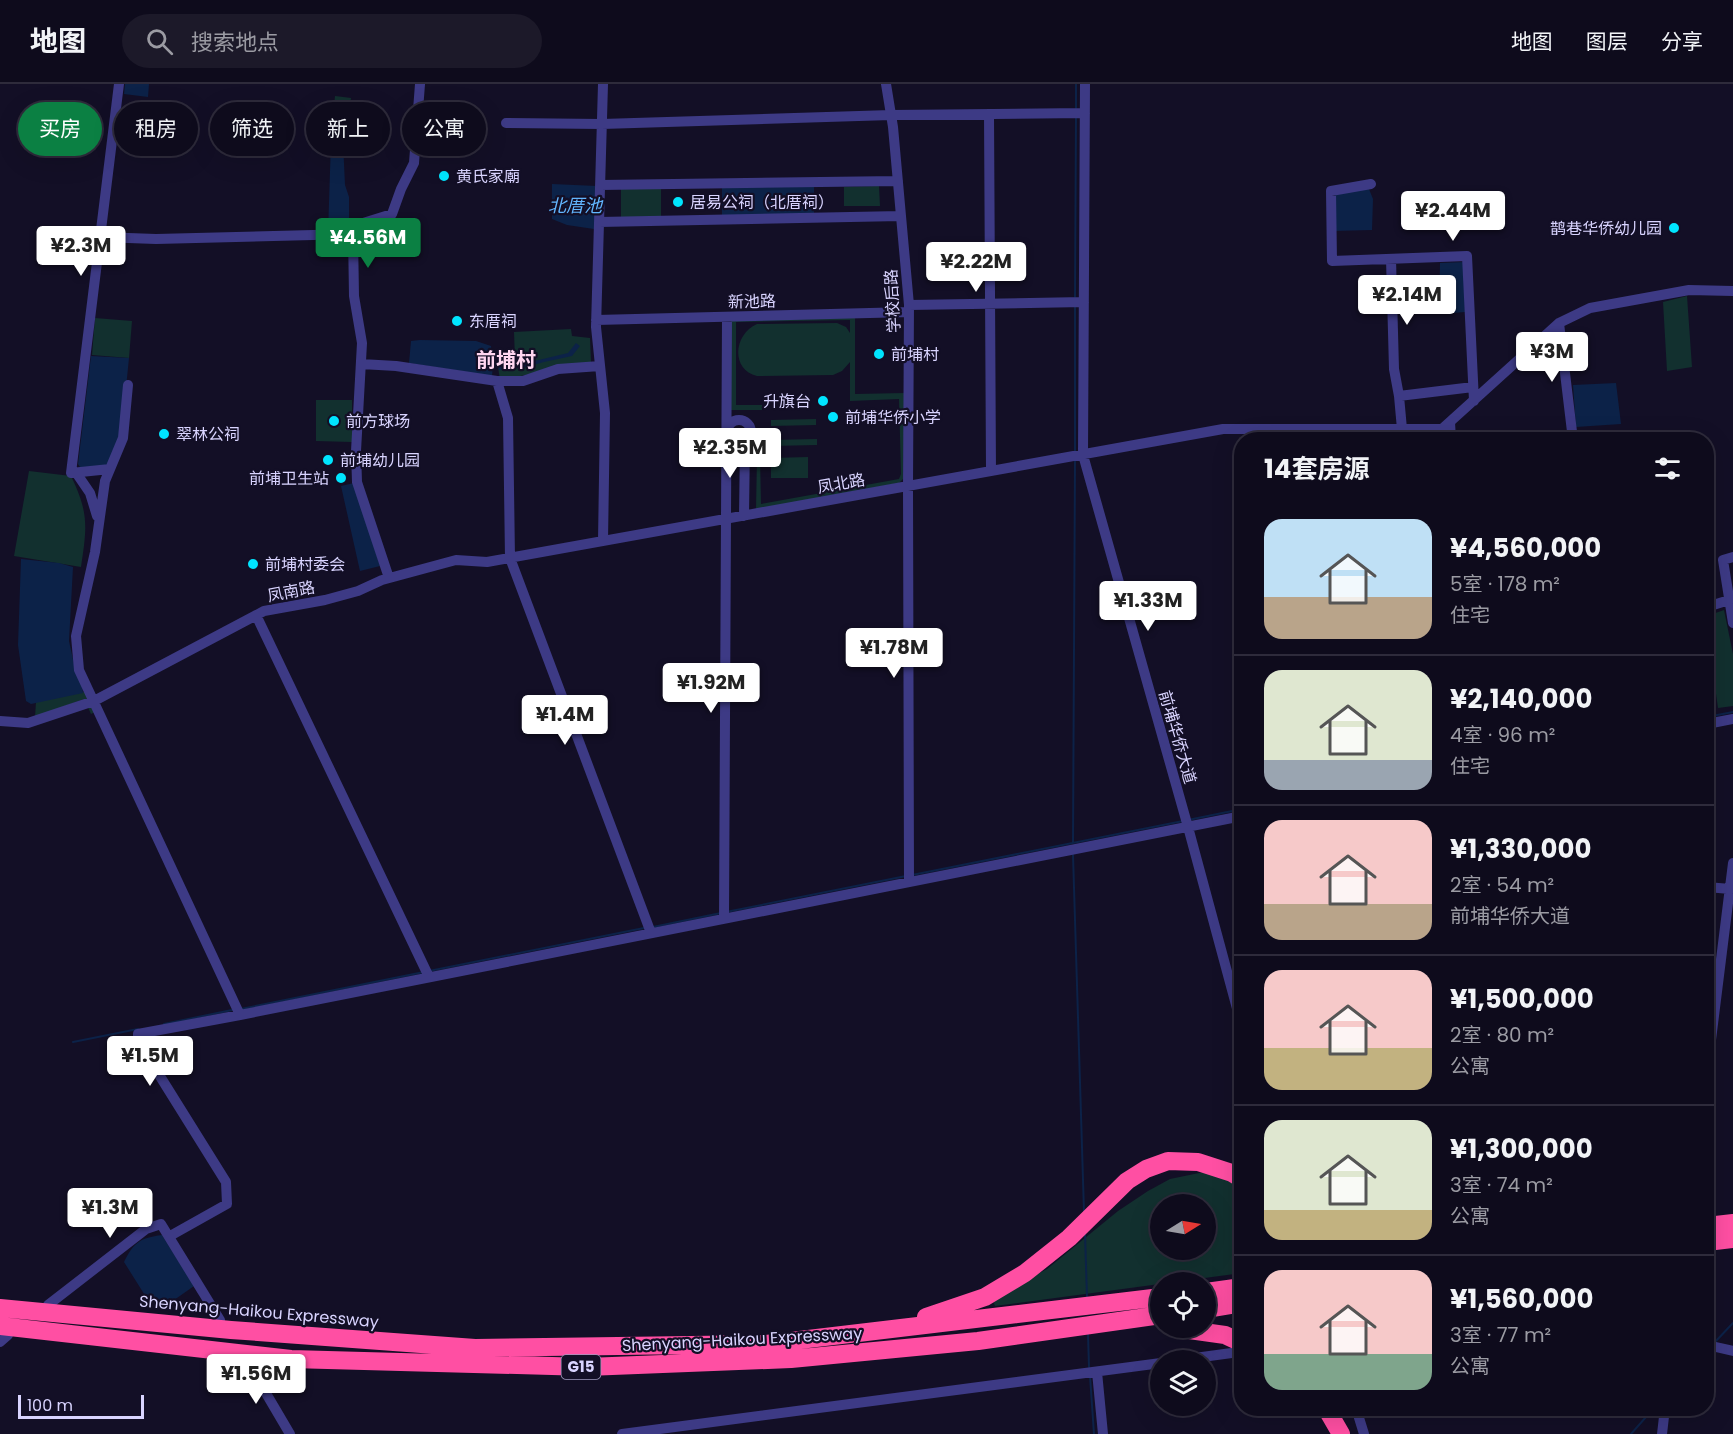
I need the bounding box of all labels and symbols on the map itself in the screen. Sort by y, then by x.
place label: 黄氏家廟 [456,165,520,188]
marker: 黄氏家廟 [437,169,451,183]
place label: 居易公祠（北厝祠） [690,191,834,214]
pin: ¥2.44M [1404,191,1502,242]
water label: 北厝池 [548,193,604,218]
marker: 居易公祠（北厝祠） [671,195,685,209]
place label: 鹊巷华侨幼儿园 [1550,217,1662,240]
pin: ¥4.56M [319,218,417,269]
marker: 鹊巷华侨幼儿园 [1667,221,1681,235]
pin: ¥2.3M [39,226,123,277]
pin: ¥2.22M [927,242,1025,293]
street label: 学校后路 [879,268,906,334]
pin: ¥2.14M [1358,275,1456,326]
street label: 新池路 [728,290,776,313]
place label: 东厝祠 [469,310,517,333]
marker: 东厝祠 [450,314,464,328]
pin: ¥3M [1523,332,1581,383]
place label: 前埔村 [891,343,939,366]
district label: 前埔村 [476,346,536,374]
marker: 前埔村 [872,347,886,361]
place label: 升旗台 [763,390,811,413]
marker: 升旗台 [816,394,830,408]
place label: 前埔华侨小学 [845,406,941,429]
place label: 前方球场 [346,410,410,433]
marker: 前埔华侨小学 [826,410,840,424]
marker: 前方球场 [327,414,341,428]
place label: 翠林公祠 [176,423,240,446]
marker: 翠林公祠 [157,427,171,441]
pin: ¥2.35M [681,428,779,479]
place label: 前埔幼儿园 [340,449,420,472]
marker: 前埔幼儿园 [321,453,335,467]
place label: 前埔卫生站 [249,467,329,490]
street label: 凤北路 [815,468,867,499]
marker: 前埔卫生站 [334,471,348,485]
place label: 前埔村委会 [265,553,345,576]
marker: 前埔村委会 [246,557,260,571]
street label: 凤南路 [265,576,317,607]
pin: ¥1.33M [1099,581,1197,632]
pin: ¥1.78M [845,628,943,679]
pin: ¥1.92M [662,663,760,714]
street label: 前埔华侨大道 [1153,688,1202,786]
pin: ¥1.4M [523,695,607,746]
pin: ¥1.5M [108,1036,192,1087]
pin: ¥1.3M [68,1188,152,1239]
north arrow [1150,1194,1216,1260]
street label: Shenyang-Haikou Expressway [138,1290,380,1333]
street label: Shenyang-Haikou Expressway [621,1322,863,1357]
pin: ¥1.56M [207,1354,305,1405]
road number: G15 [562,1355,600,1379]
scale bar [18,1392,144,1420]

